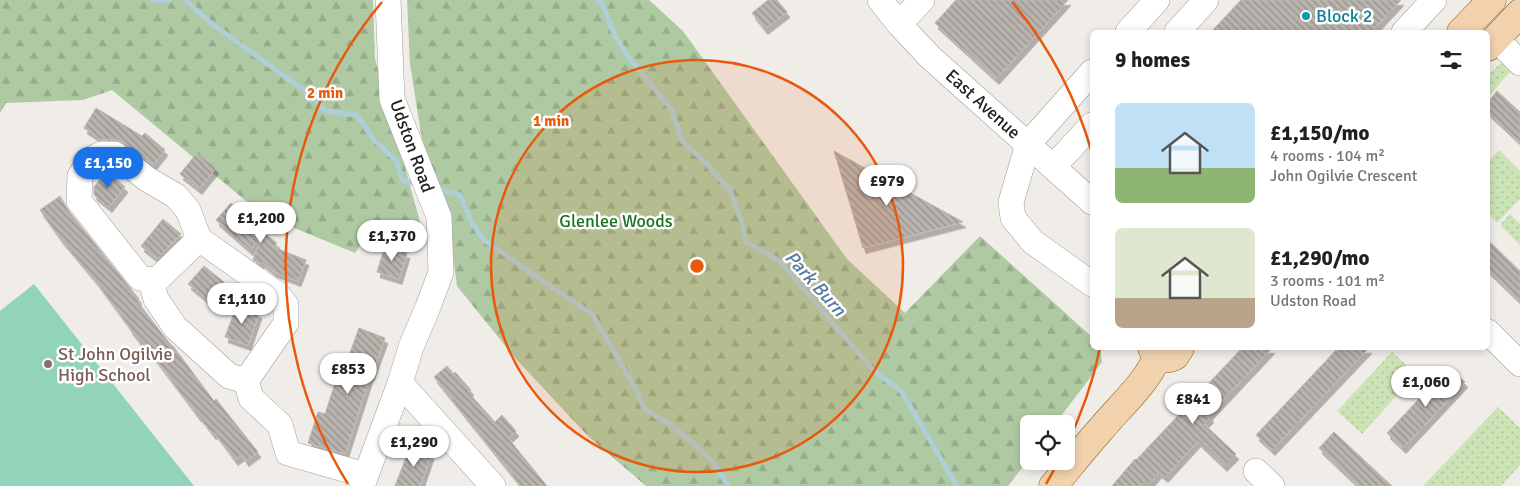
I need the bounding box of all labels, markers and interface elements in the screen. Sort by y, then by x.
place label: Block 2 [1316,5,1373,27]
marker: Block 2 [1300,10,1312,22]
icon: filters [1437,46,1465,74]
text: 9 homes [1115,47,1190,73]
street label: East Avenue [941,65,1025,143]
text: 2 min [307,84,343,102]
street label: Udston Road [385,97,439,195]
text: 1 min [533,112,569,130]
text: £1,150/mo [1270,120,1369,146]
icon: home [1155,123,1215,183]
pin: £1,150 [67,146,149,189]
text: 4 rooms · 104 m² [1270,146,1385,166]
text: £1,150 [84,153,132,173]
pin: £979 [857,164,917,207]
text: John Ogilvie Crescent [1270,166,1417,186]
text: £979 [870,171,904,191]
pin: £1,200 [220,202,302,244]
text: £1,200 [237,208,285,228]
park label: Glenlee Woods [559,210,673,232]
pin: £1,370 [351,220,433,262]
text: £1,370 [368,226,416,246]
text: £1,290/mo [1270,245,1369,271]
water label: Park Burn [780,246,851,322]
icon: home [1155,248,1215,308]
centre of rings [688,257,706,275]
text: 3 rooms · 101 m² [1270,271,1385,291]
pin: £1,110 [201,282,283,325]
text: £1,110 [218,289,266,309]
text: Udston Road [1270,291,1356,311]
place label: St John Ogilvie High School [58,343,172,386]
pin: £853 [318,352,378,395]
marker: St John Ogilvie High School [42,358,54,370]
text: £853 [331,359,365,379]
pin: £1,060 [1385,366,1467,408]
text: £1,060 [1402,372,1450,392]
pin: £841 [1163,382,1223,425]
text: £841 [1176,389,1210,409]
map controls [1020,415,1075,470]
button: locate [1020,415,1075,470]
pin: £1,290 [373,426,455,468]
text: £1,290 [390,432,438,452]

